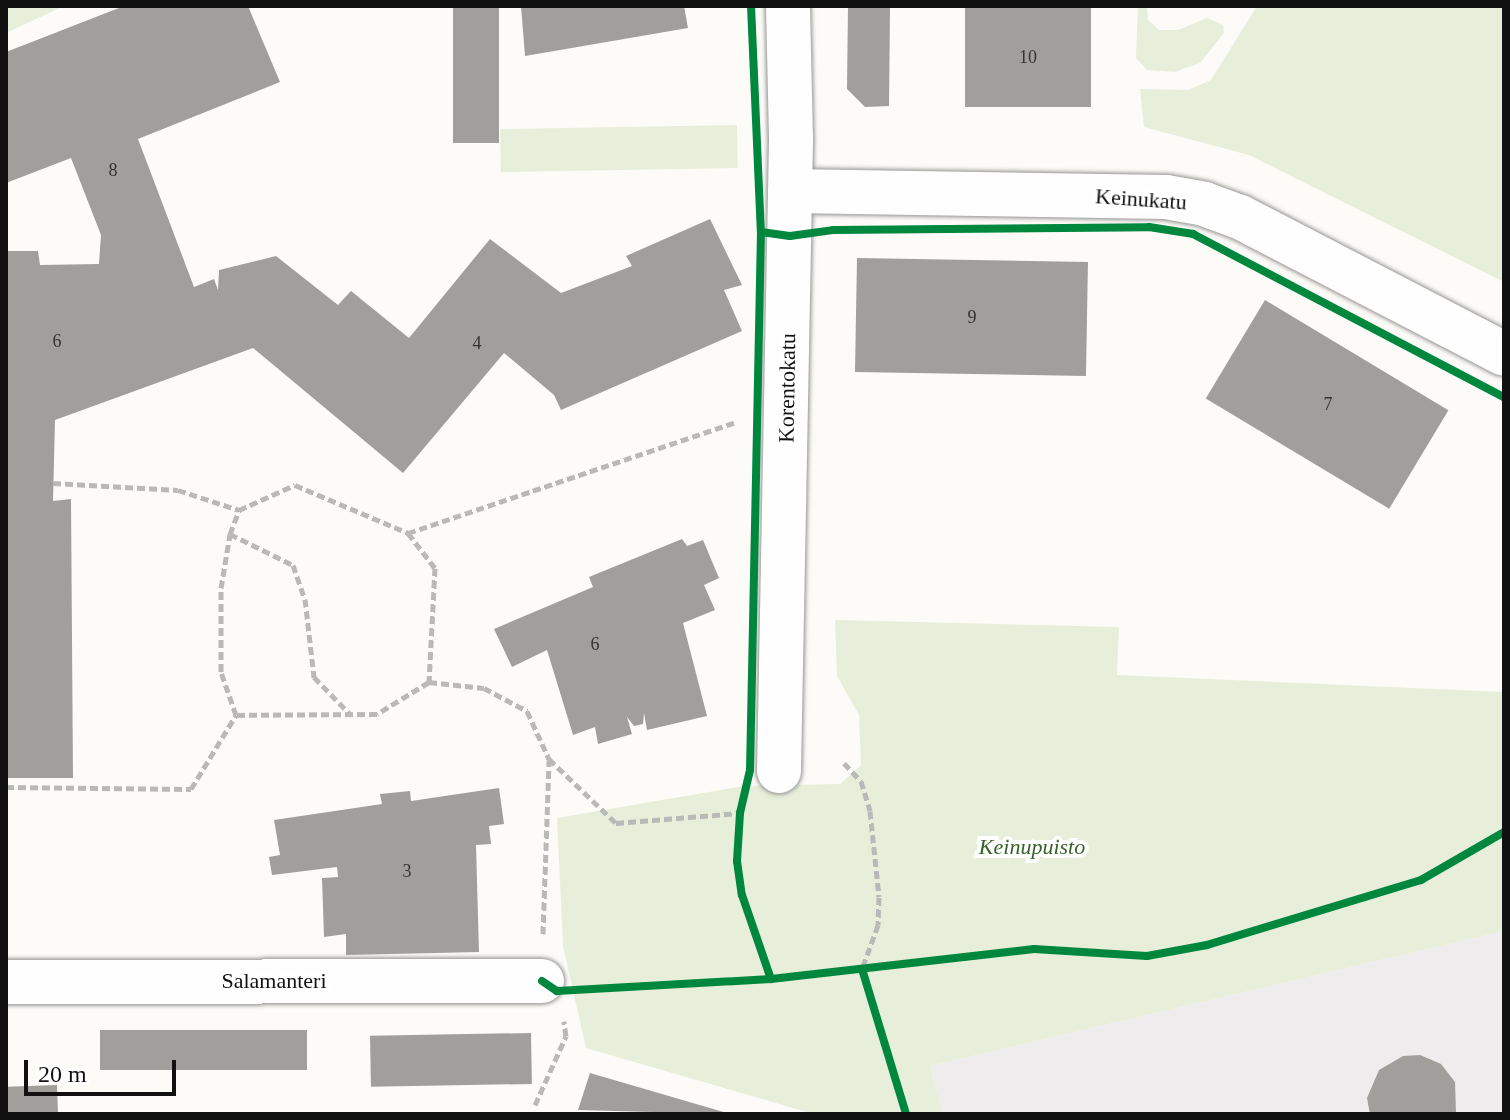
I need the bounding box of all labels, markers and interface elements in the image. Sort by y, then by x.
house number: 10 [1019,46,1037,68]
house number: 8 [108,159,118,181]
street label: Keinukatu [1094,183,1188,215]
house number: 9 [968,306,976,328]
house number: 6 [52,330,62,352]
house number: 4 [472,332,482,354]
street label: Korentokatu [773,333,801,443]
house number: 7 [1324,393,1332,415]
house number: 6 [590,633,600,655]
park label: Keinupuisto [979,834,1085,860]
house number: 3 [402,860,412,882]
street label: Salamanteri [221,968,327,994]
scale bar [28,1044,180,1094]
text: 20 m [38,1061,87,1087]

